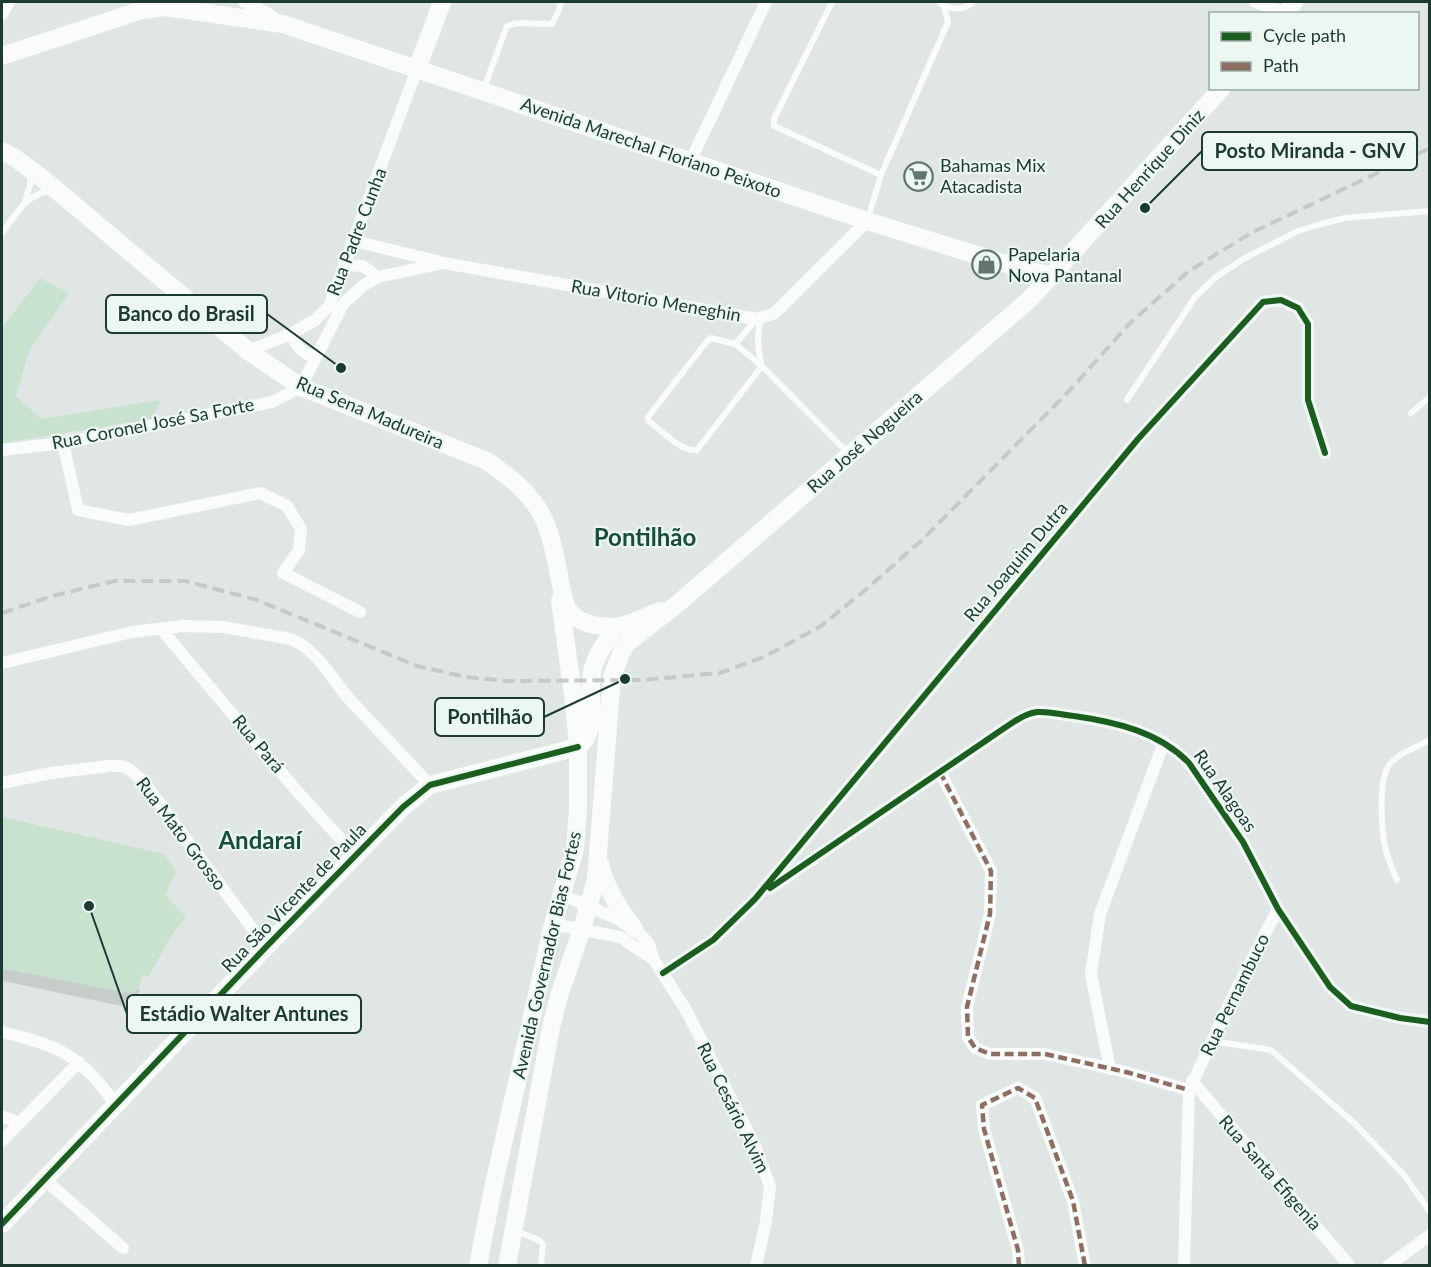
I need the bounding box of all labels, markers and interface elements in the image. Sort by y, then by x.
legend [1209,12,1419,90]
text: Cycle path [1263,24,1346,46]
text: Path [1263,54,1299,76]
street label: Avenida Marechal Floriano Peixoto [518,92,784,202]
street label: Rua Henrique Diniz [1090,104,1209,233]
callout: Posto Miranda - GNV [1202,132,1417,170]
text: Posto Miranda - GNV [1215,138,1406,162]
place label: Bahamas Mix Atacadista [940,154,1045,197]
supermarket icon: Bahamas Mix Atacadista [903,160,935,192]
street label: Rua Padre Cunha [322,165,391,299]
place label: Papelaria Nova Pantanal [1008,243,1122,286]
shop icon: Papelaria Nova Pantanal [971,249,1003,281]
street label: Rua Vitorio Meneghin [570,274,743,326]
callout: Banco do Brasil [106,295,267,333]
text: Banco do Brasil [117,301,255,325]
street label: Rua Sena Madureira [293,371,447,453]
street label: Rua José Nogueira [802,385,926,497]
street label: Rua Coronel José Sa Forte [50,393,256,453]
street label: Rua Joaquim Dutra [959,497,1072,626]
district label: Pontilhão [594,522,696,551]
callout: Pontilhão [435,698,544,736]
text: Pontilhão [447,704,533,728]
street label: Rua Pará [228,710,289,777]
street label: Rua Alagoas [1189,745,1262,836]
street label: Rua Mato Grosso [132,772,232,894]
street label: Rua São Vicente de Paula [216,818,370,977]
district label: Andaraí [217,825,303,854]
street label: Avenida Governador Bias Fortes [507,829,585,1081]
street label: Rua Pernambuco [1195,930,1273,1059]
callout: Estádio Walter Antunes [127,995,361,1033]
text: Estádio Walter Antunes [139,1001,349,1025]
street label: Rua Cesário Alvim [693,1039,775,1176]
street label: Rua Santa Efigenia [1215,1110,1327,1234]

